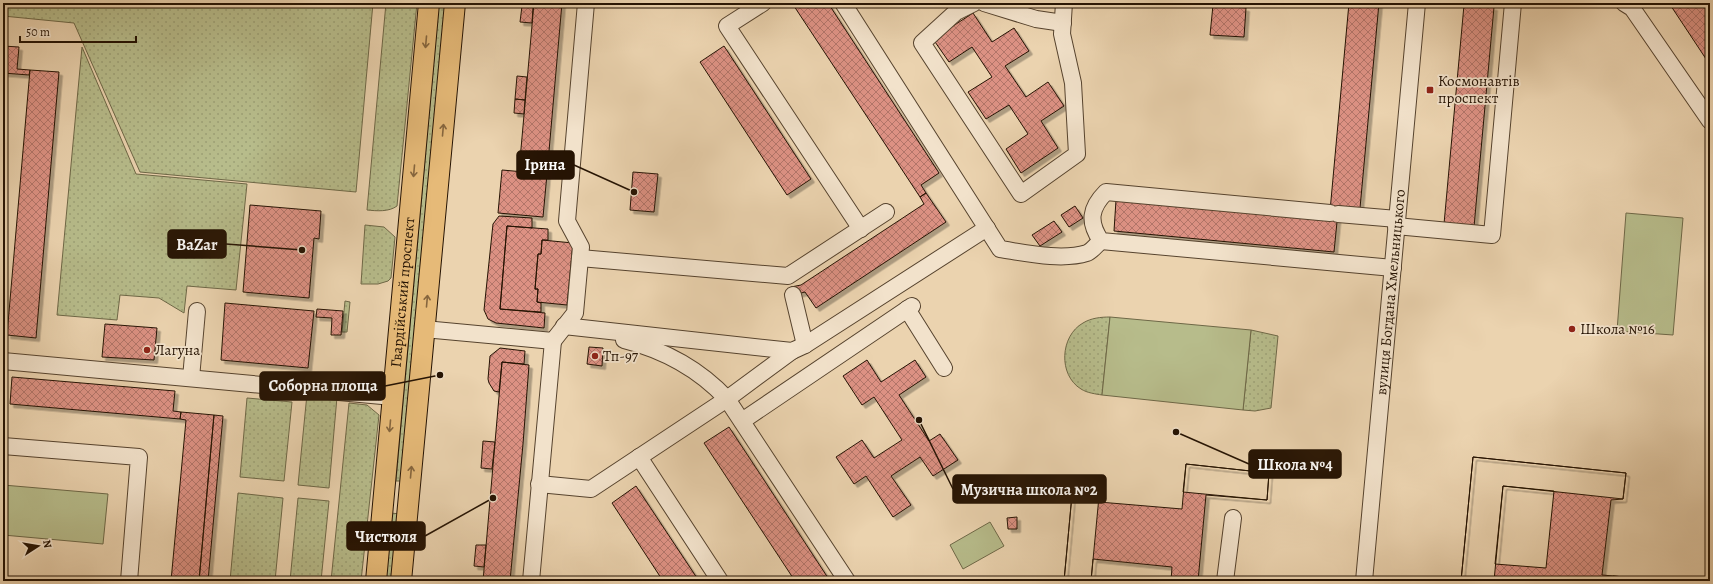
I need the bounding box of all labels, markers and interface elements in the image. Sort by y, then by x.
scale bar [20,18,136,44]
text: 50 m [26,24,50,40]
one-way arrow [422,35,429,48]
place label: Космонавтів проспект [1438,71,1520,108]
marker: Космонавтів проспект [1425,85,1435,95]
one-way arrow [439,124,447,137]
callout: Ірина [517,151,574,179]
text: Ірина [525,154,566,176]
one-way arrow [410,164,417,177]
street label: вулиця Богдана Хмельницького [1371,188,1410,396]
street label: Гвардійський проспект [386,216,419,368]
callout: BaZar [168,230,226,258]
text: BaZar [176,234,218,256]
one-way arrow [423,295,431,308]
place label: Школа №16 [1580,319,1655,339]
marker: Школа №16 [1567,324,1577,334]
place label: Лагуна [155,340,200,360]
marker: Лагуна [142,345,152,355]
place label: Тп-97 [603,346,639,366]
marker: Тп-97 [590,351,600,361]
callout: Соборна площа [260,372,385,400]
text: Соборна площа [269,375,378,397]
one-way arrow [386,419,394,432]
callout: Школа №4 [1249,450,1341,478]
text: Школа №4 [1257,454,1333,476]
one-way arrow [408,466,415,479]
callout: Музична школа №2 [953,475,1106,503]
text: Музична школа №2 [961,479,1098,501]
callout: Чистюля [347,522,425,550]
north arrow [18,526,58,566]
text: Чистюля [355,526,417,548]
text: N [39,539,55,550]

